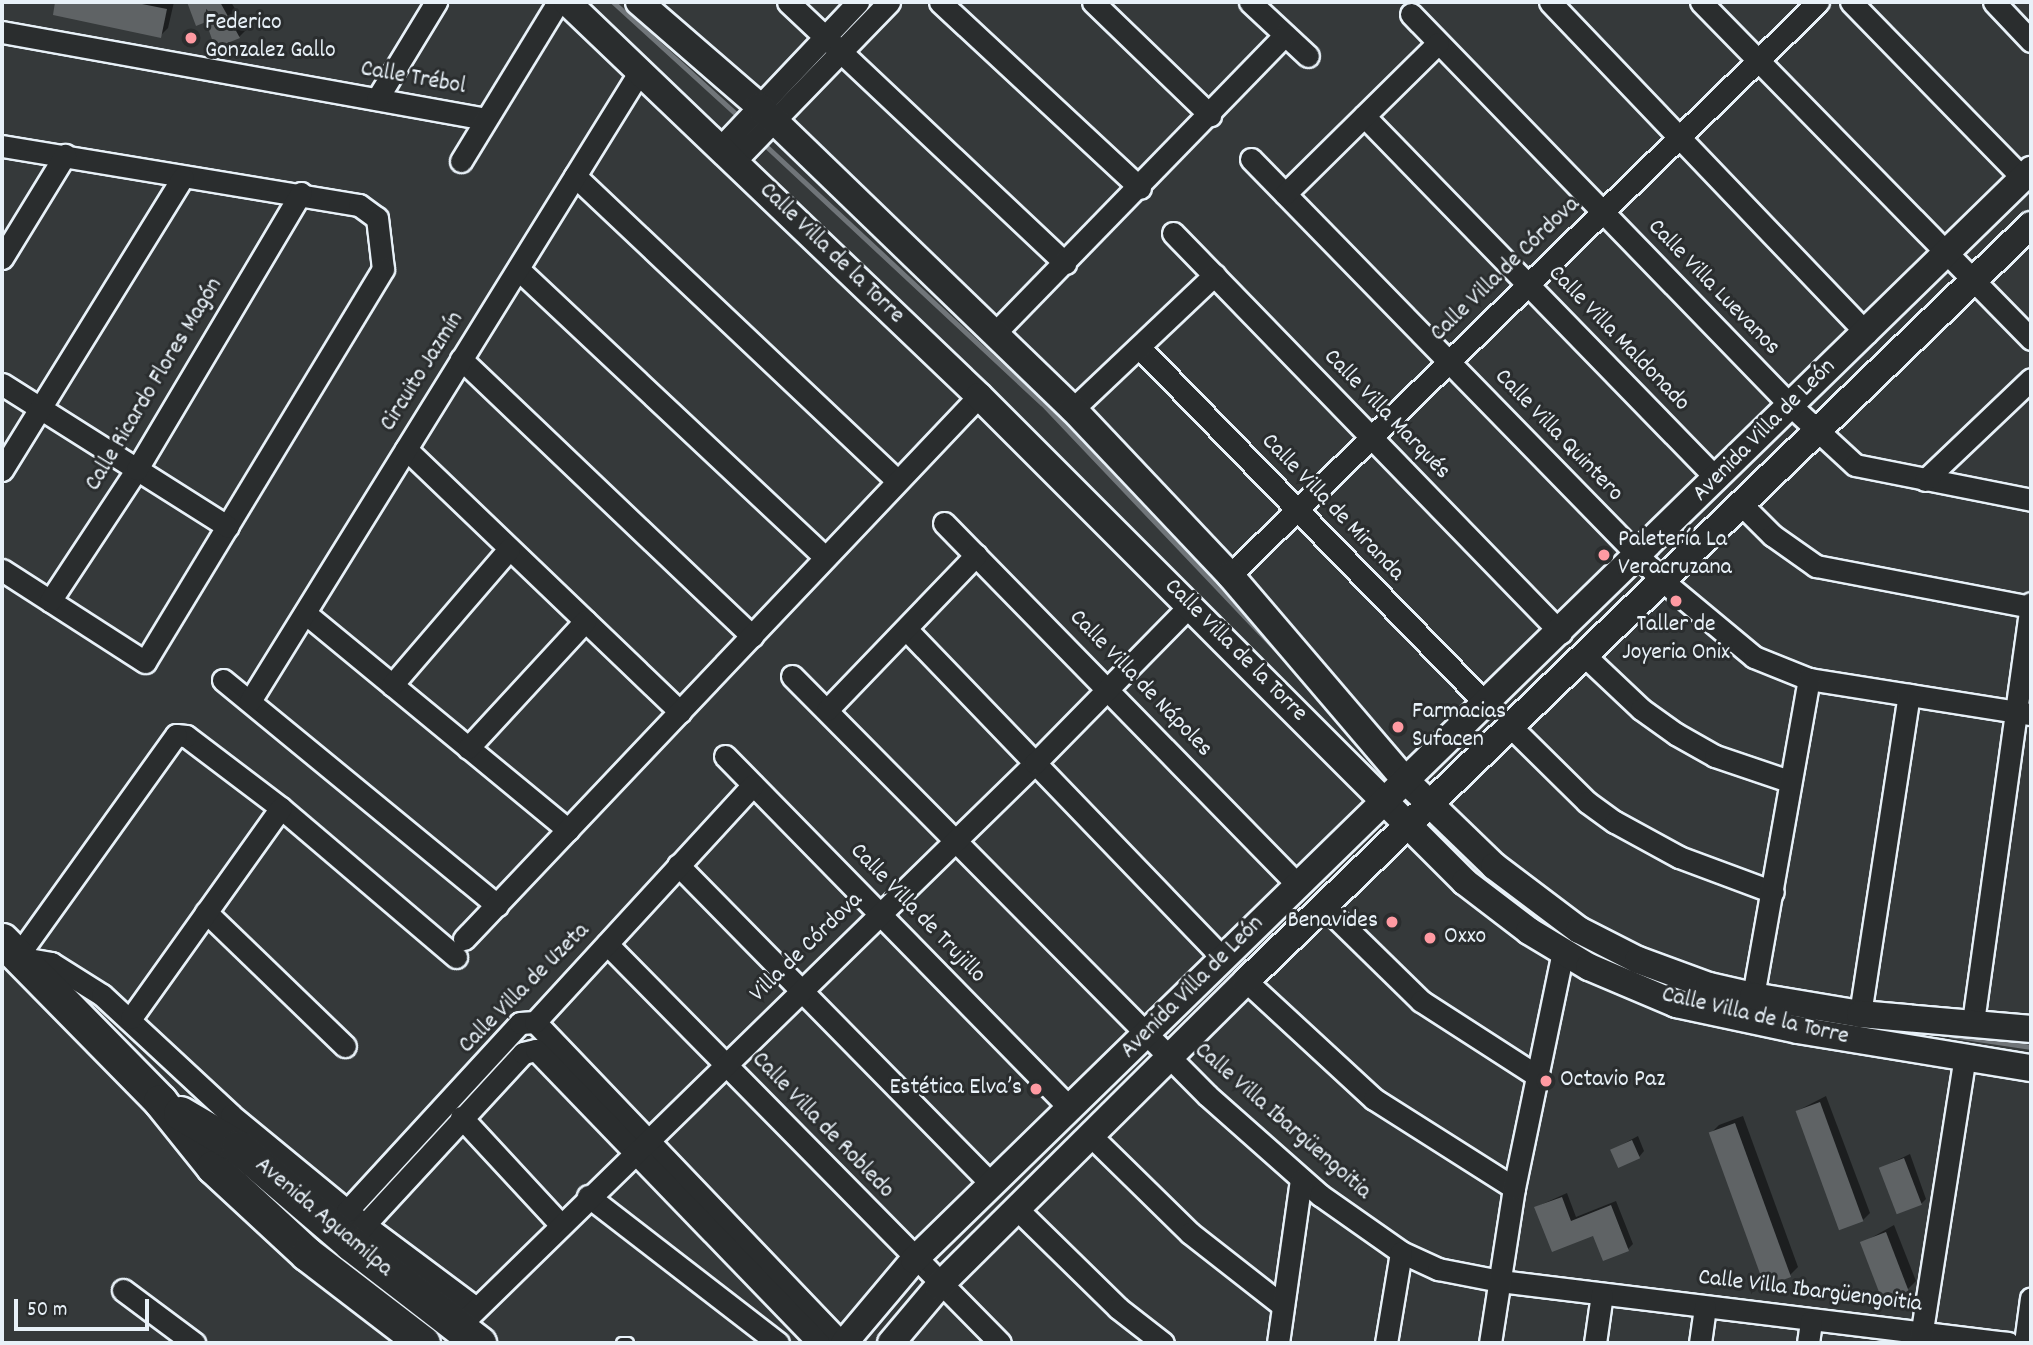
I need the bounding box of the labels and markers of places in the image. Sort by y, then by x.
place label: Federico Gonzalez Gallo [205,10,336,66]
marker: Federico Gonzalez Gallo [183,30,199,46]
place label: Paletería La Veracruzana [1618,527,1732,583]
marker: Paletería La Veracruzana [1596,547,1612,563]
marker: Taller de Joyeria Onix [1668,593,1684,609]
place label: Taller de Joyeria Onix [1622,612,1730,668]
place label: Farmacias Sufacen [1412,699,1506,755]
marker: Farmacias Sufacen [1390,719,1406,735]
place label: Benavides [1287,908,1378,936]
marker: Benavides [1384,914,1400,930]
place label: Oxxo [1444,924,1486,952]
marker: Oxxo [1422,930,1438,946]
place label: Octavio Paz [1560,1067,1665,1095]
marker: Octavio Paz [1538,1073,1554,1089]
place label: Estética Elva’s [889,1075,1022,1103]
marker: Estética Elva’s [1028,1081,1044,1097]

